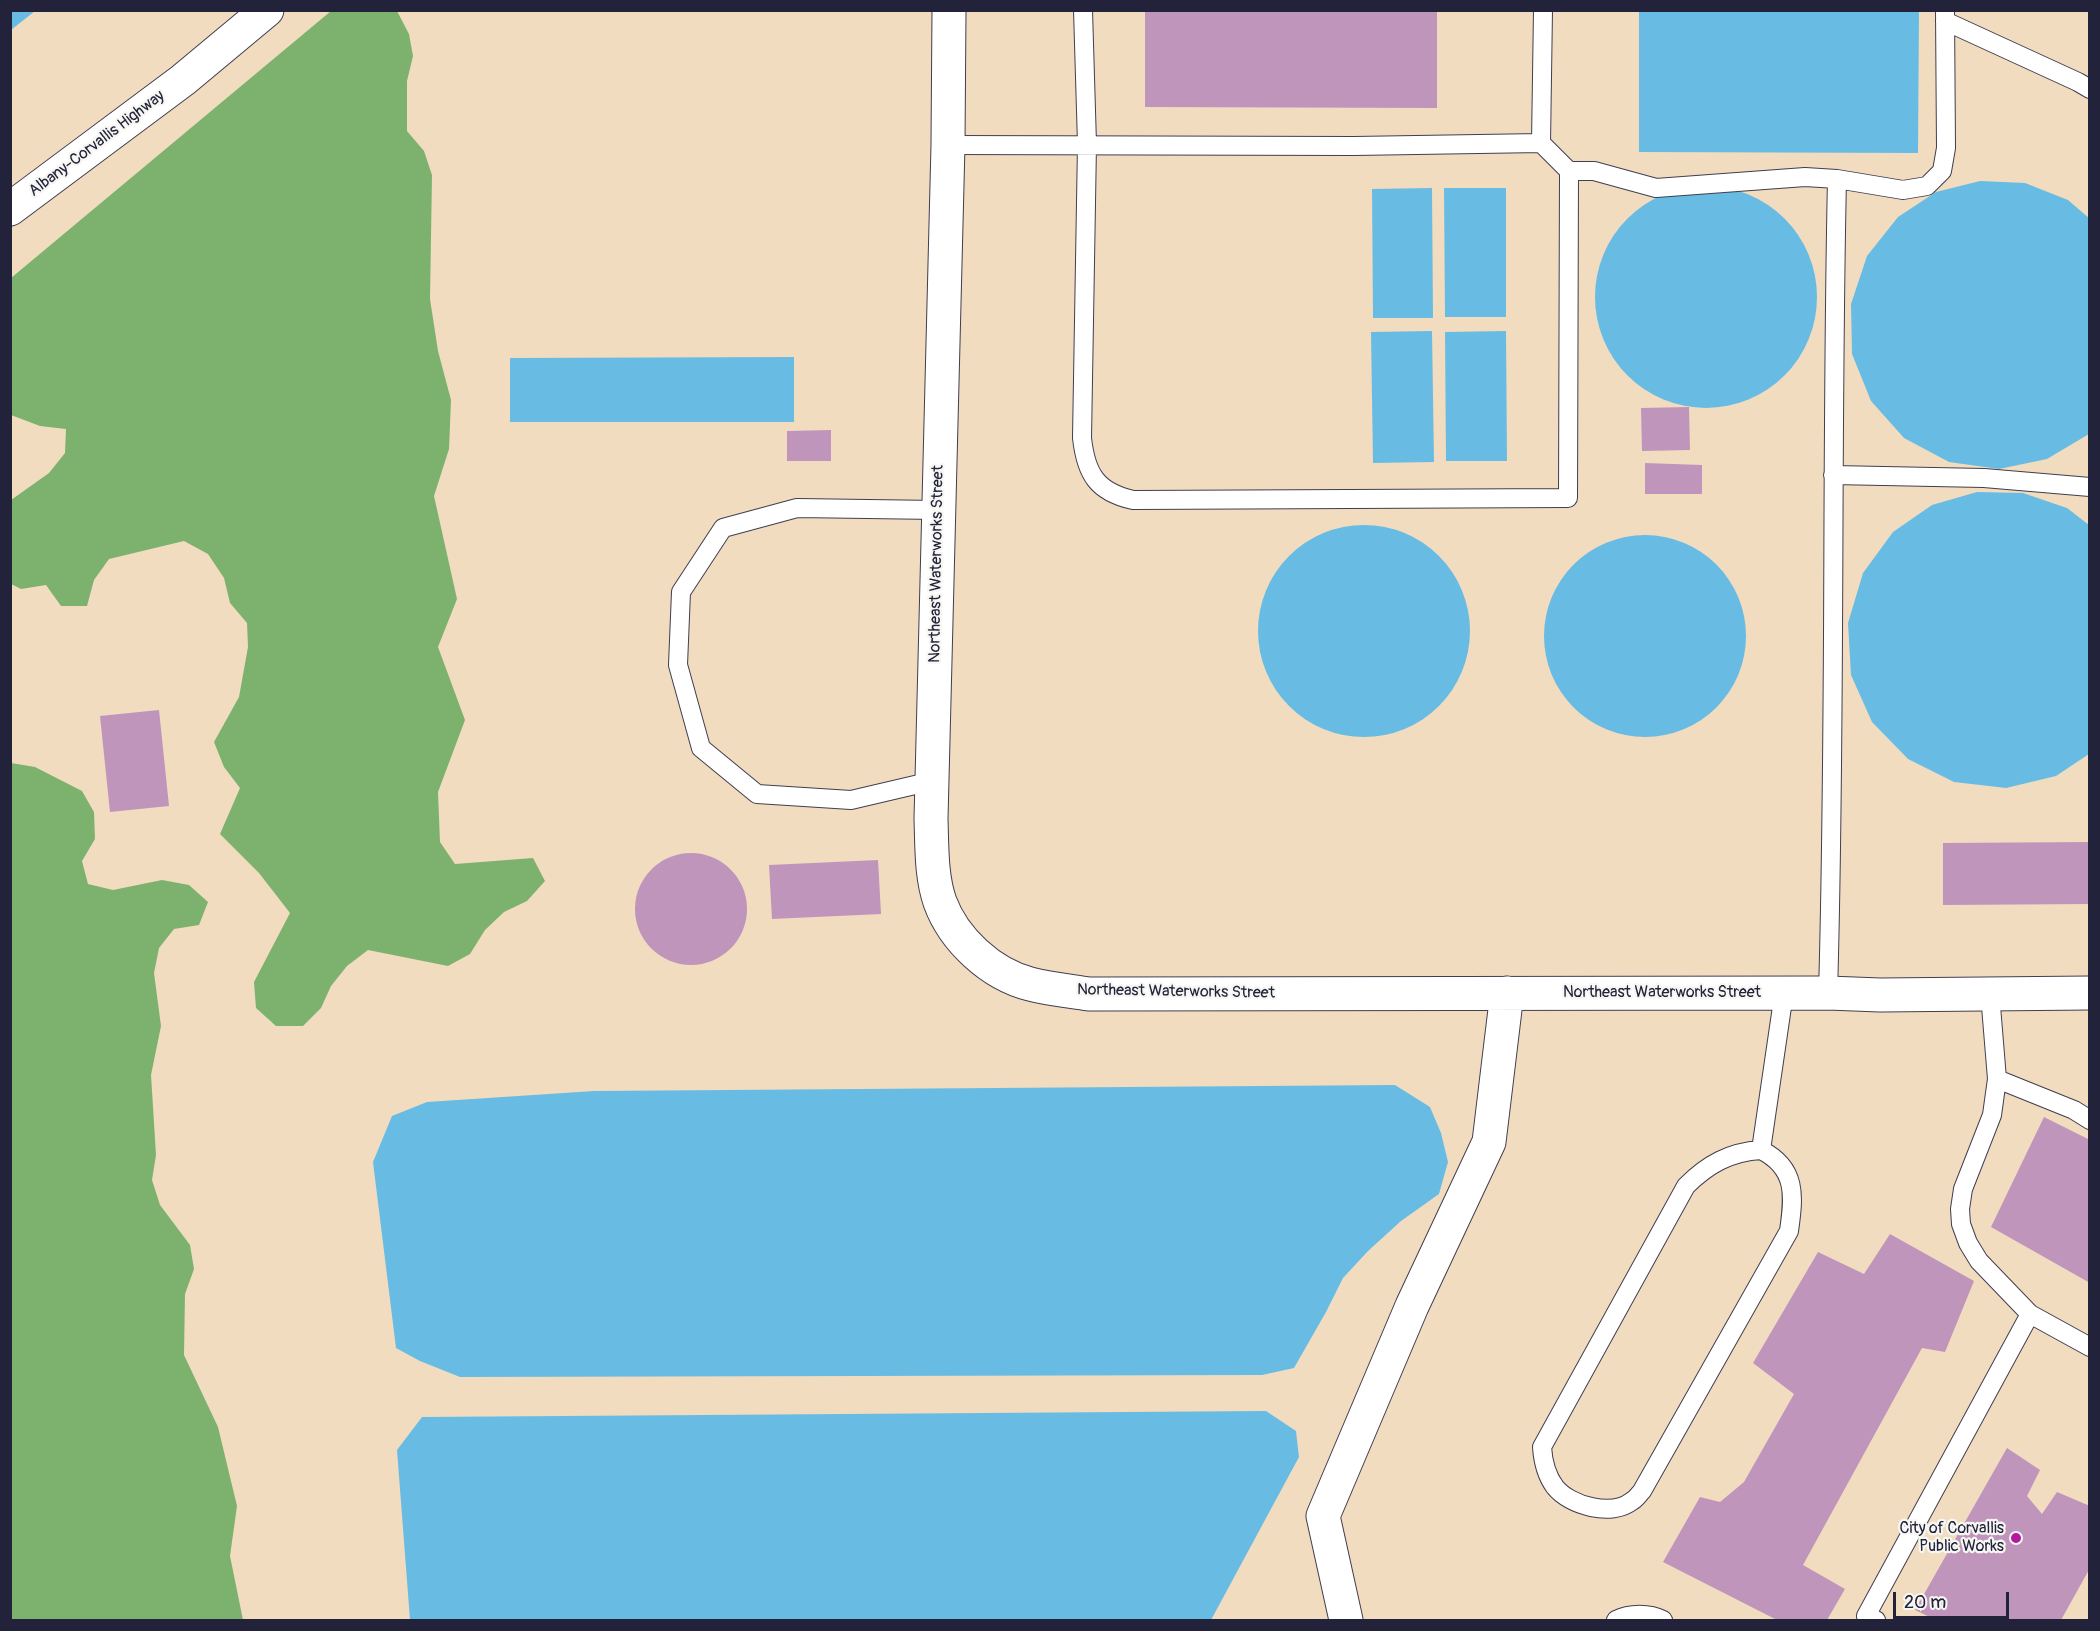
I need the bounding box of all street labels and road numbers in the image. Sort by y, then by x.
street label: Albany-Corvallis Highway [25,87,169,201]
street label: Northeast Waterworks Street [926,465,948,663]
street label: Northeast Waterworks Street [1077,981,1275,1003]
street label: Northeast Waterworks Street [1563,983,1761,1003]

